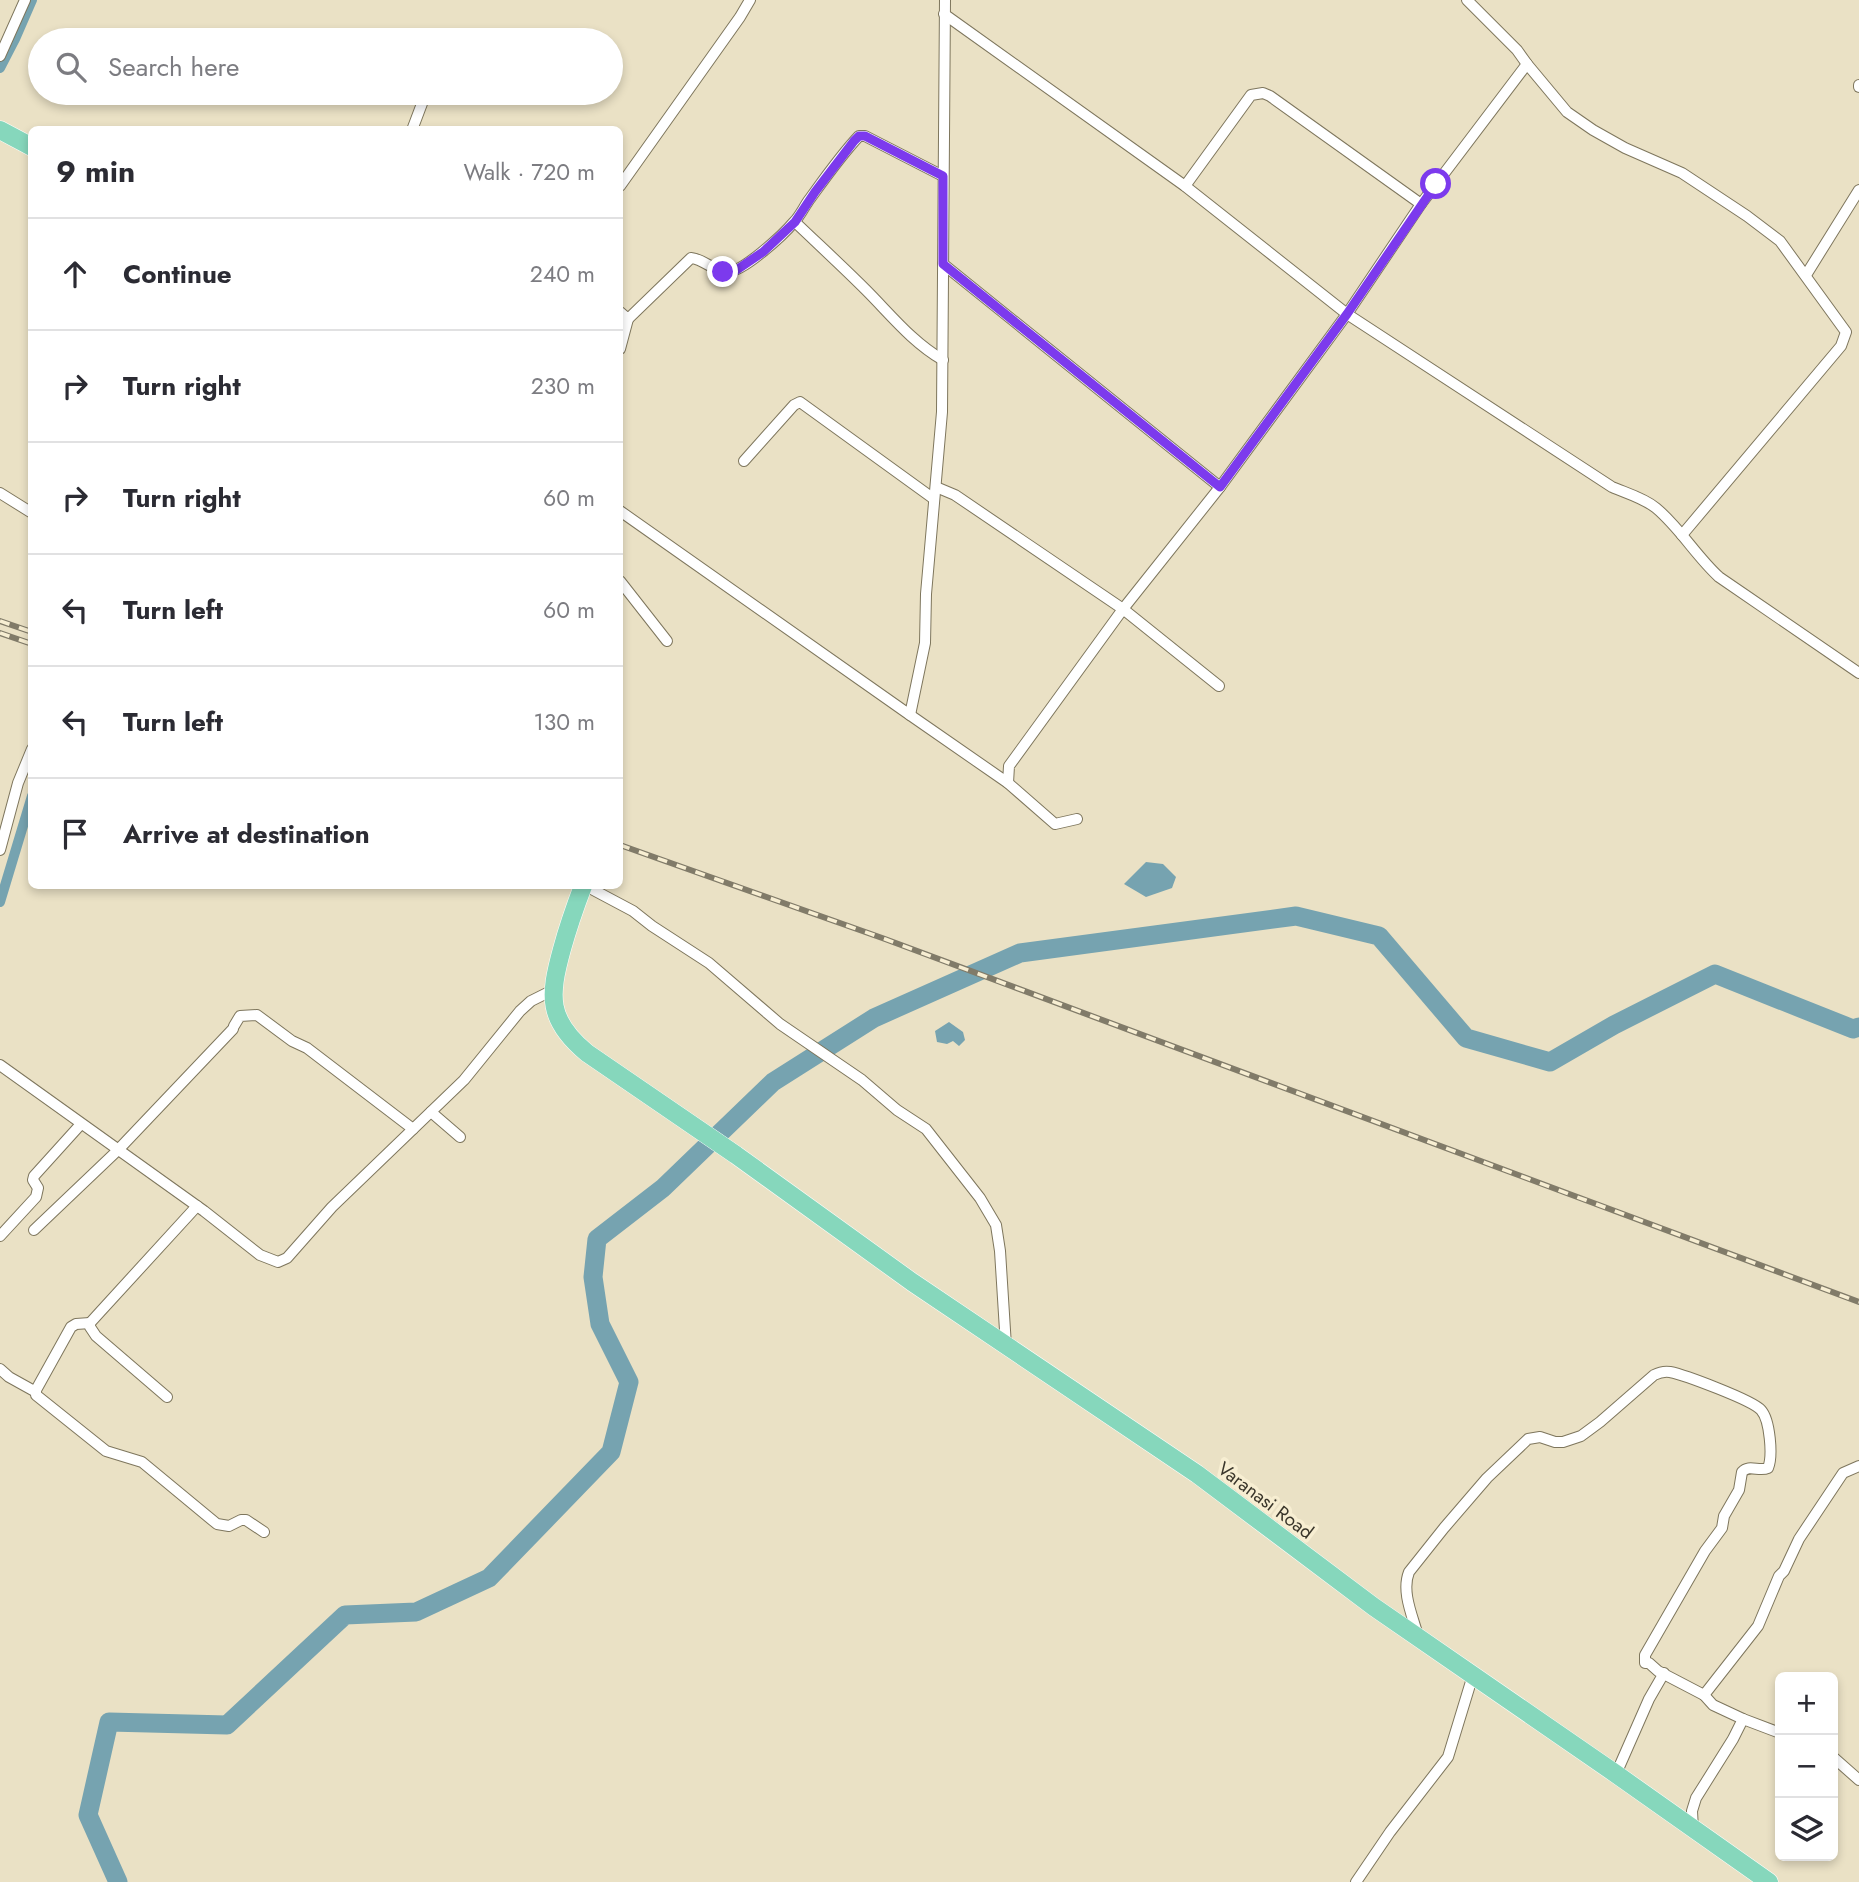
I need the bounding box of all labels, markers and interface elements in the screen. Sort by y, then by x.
search box [28,28,623,105]
icon: search [52,48,90,86]
text: Search here [108,48,240,86]
text: 9 min [56,150,135,193]
text: Walk · 720 m [464,155,595,189]
route start [1420,168,1451,199]
icon: ahead [56,255,94,293]
text: Continue [123,255,232,293]
route end [707,256,738,287]
text: 240 m [530,257,595,291]
icon: right [56,367,94,405]
text: Turn right [123,367,241,405]
text: 230 m [531,369,595,403]
icon: right [56,479,94,517]
text: Turn right [123,479,241,517]
text: 60 m [543,481,595,515]
icon: left [56,591,94,629]
text: Turn left [123,591,223,629]
text: 60 m [543,593,595,627]
icon: left [56,703,94,741]
text: Turn left [123,703,223,741]
text: 130 m [533,705,595,739]
icon: arrive [56,815,94,853]
text: Arrive at destination [123,815,370,853]
street label: Varanasi Road [1212,1455,1319,1545]
map controls [1775,1672,1838,1861]
button: + [1775,1672,1838,1735]
button: − [1775,1735,1838,1798]
button: layers [1775,1798,1838,1861]

